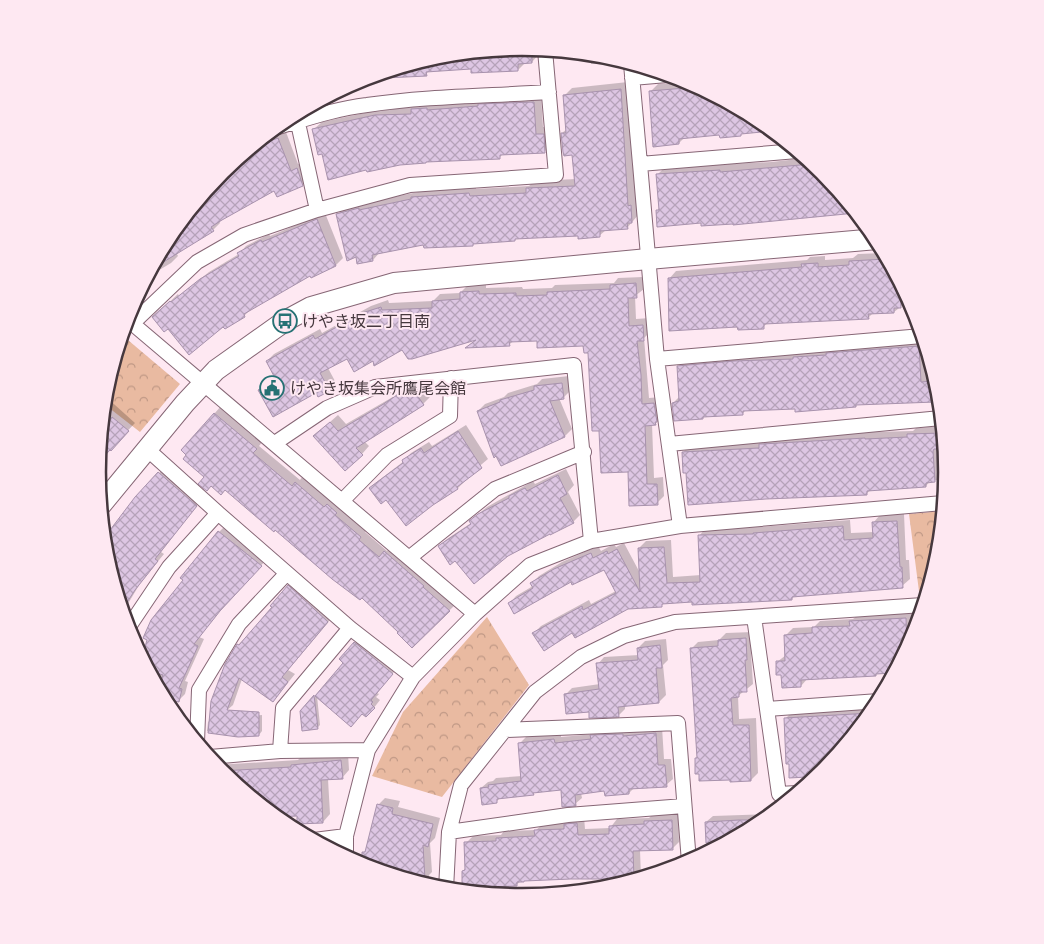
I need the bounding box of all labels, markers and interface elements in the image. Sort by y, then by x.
bus stop icon: けやき坂二丁目南 [272,308,298,334]
place label: けやき坂二丁目南 [302,312,430,331]
public building icon: けやき坂集会所鷹尾会館 [259,375,285,401]
place label: けやき坂集会所鷹尾会館 [290,379,466,398]

